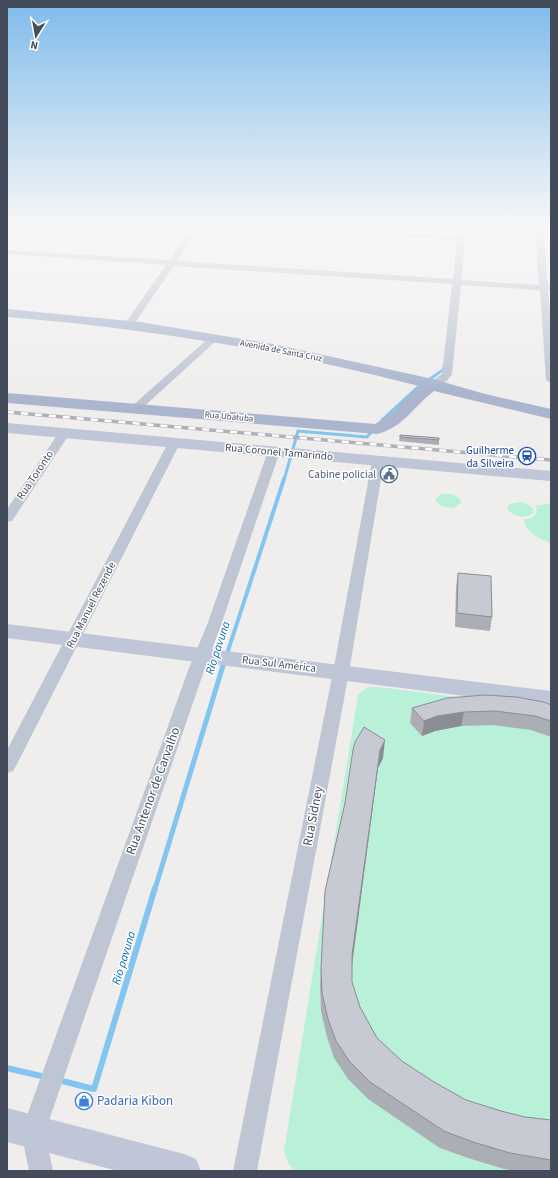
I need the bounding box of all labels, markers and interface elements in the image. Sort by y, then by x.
north arrow [16,16,56,56]
text: N [29,37,39,53]
street label: Avenida de Santa Cruz [239,337,323,365]
street label: Rua Ubatuba [204,408,254,426]
street label: Rua Coronel Tamarindo [224,440,334,464]
place label: Guilherme da Silveira [466,443,515,471]
station icon: Guilherme da Silveira [517,446,537,466]
street label: Rua Toronto [13,447,57,503]
public building icon: Cabine policial [379,464,399,484]
place label: Cabine policial [308,467,376,482]
street label: Rua Manuel Rezende [63,559,120,651]
water label: Rio pavuna [201,619,235,677]
street label: Rua Sul América [241,652,317,676]
street label: Rua Antenor de Carvalho [122,725,184,857]
street label: Rua Sidney [298,784,328,848]
water label: Rio pavuna [108,929,140,987]
shop icon: Padaria Kibon [74,1091,94,1111]
place label: Padaria Kibon [97,1092,173,1110]

